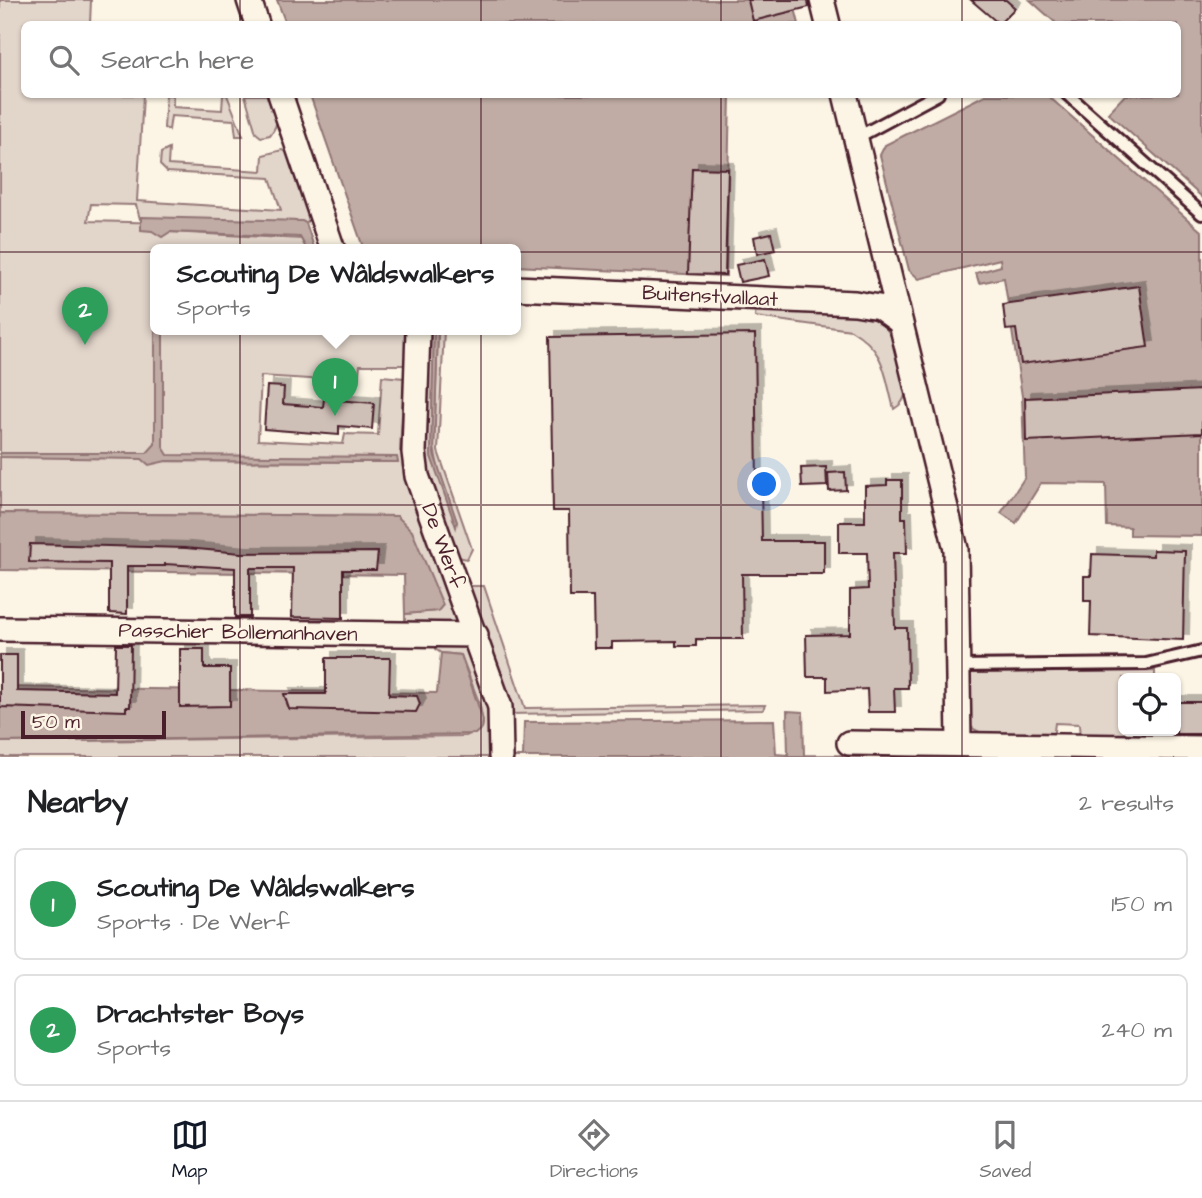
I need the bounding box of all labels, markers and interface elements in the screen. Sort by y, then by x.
search box [21,21,1181,98]
icon: search [45,41,83,79]
text: Search here [101,42,254,78]
popup [150,244,521,335]
text: Scouting De Wâldswalkers [177,256,494,292]
street label: Buitenstvallaat [641,278,779,314]
pin: 2 [62,287,108,345]
text: Sports [177,292,251,324]
pin: 1 [312,358,358,416]
your location [747,467,781,501]
street label: De Werf [414,499,472,593]
street label: Passchier Bollemanhaven [118,615,358,649]
map controls [1118,673,1181,736]
button: locate [1118,673,1181,736]
scale bar [21,708,166,740]
text: 50 m [32,709,80,736]
text: Nearby [28,782,128,824]
text: 2 results [1079,787,1174,819]
text: Scouting De Wâldswalkers [97,870,415,906]
text: 1 [52,888,54,920]
text: 150 m [1111,888,1172,920]
text: Sports · De Werf [97,906,290,938]
text: Drachtster Boys [97,996,304,1032]
text: 2 [46,1014,60,1046]
text: 240 m [1102,1014,1172,1046]
text: Sports [97,1032,171,1064]
tab: Map [171,1116,209,1185]
tab: Directions [550,1116,638,1185]
tab: Saved [980,1116,1031,1185]

